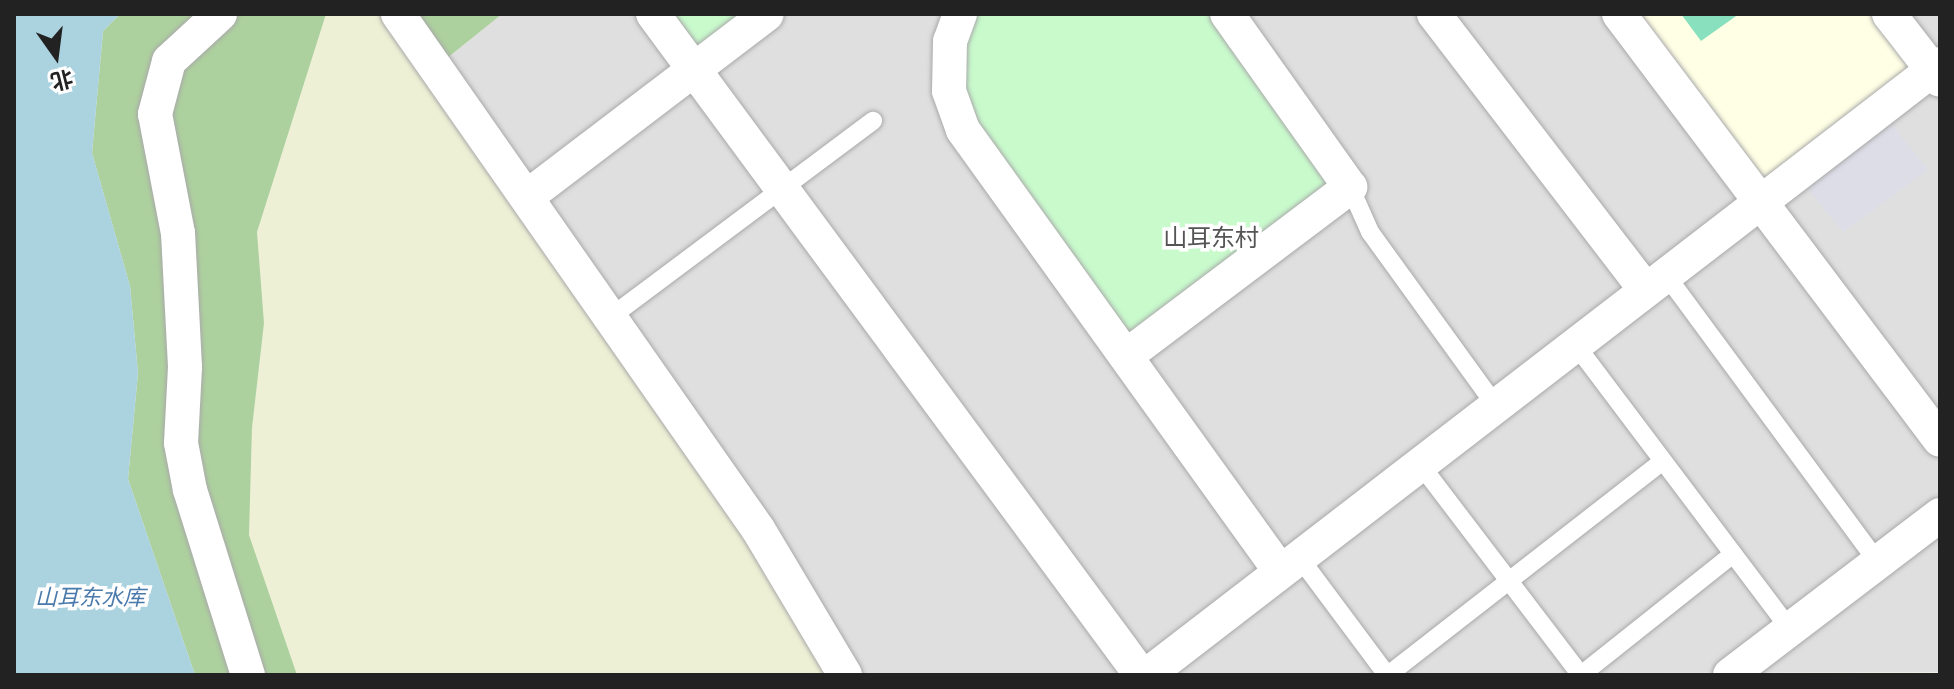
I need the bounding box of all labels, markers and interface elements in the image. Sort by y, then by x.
north arrow [16,16,96,96]
text: 北 [48,64,76,95]
district label: 山耳东村 [1163,225,1259,253]
water label: 山耳东水库 [35,586,145,612]

